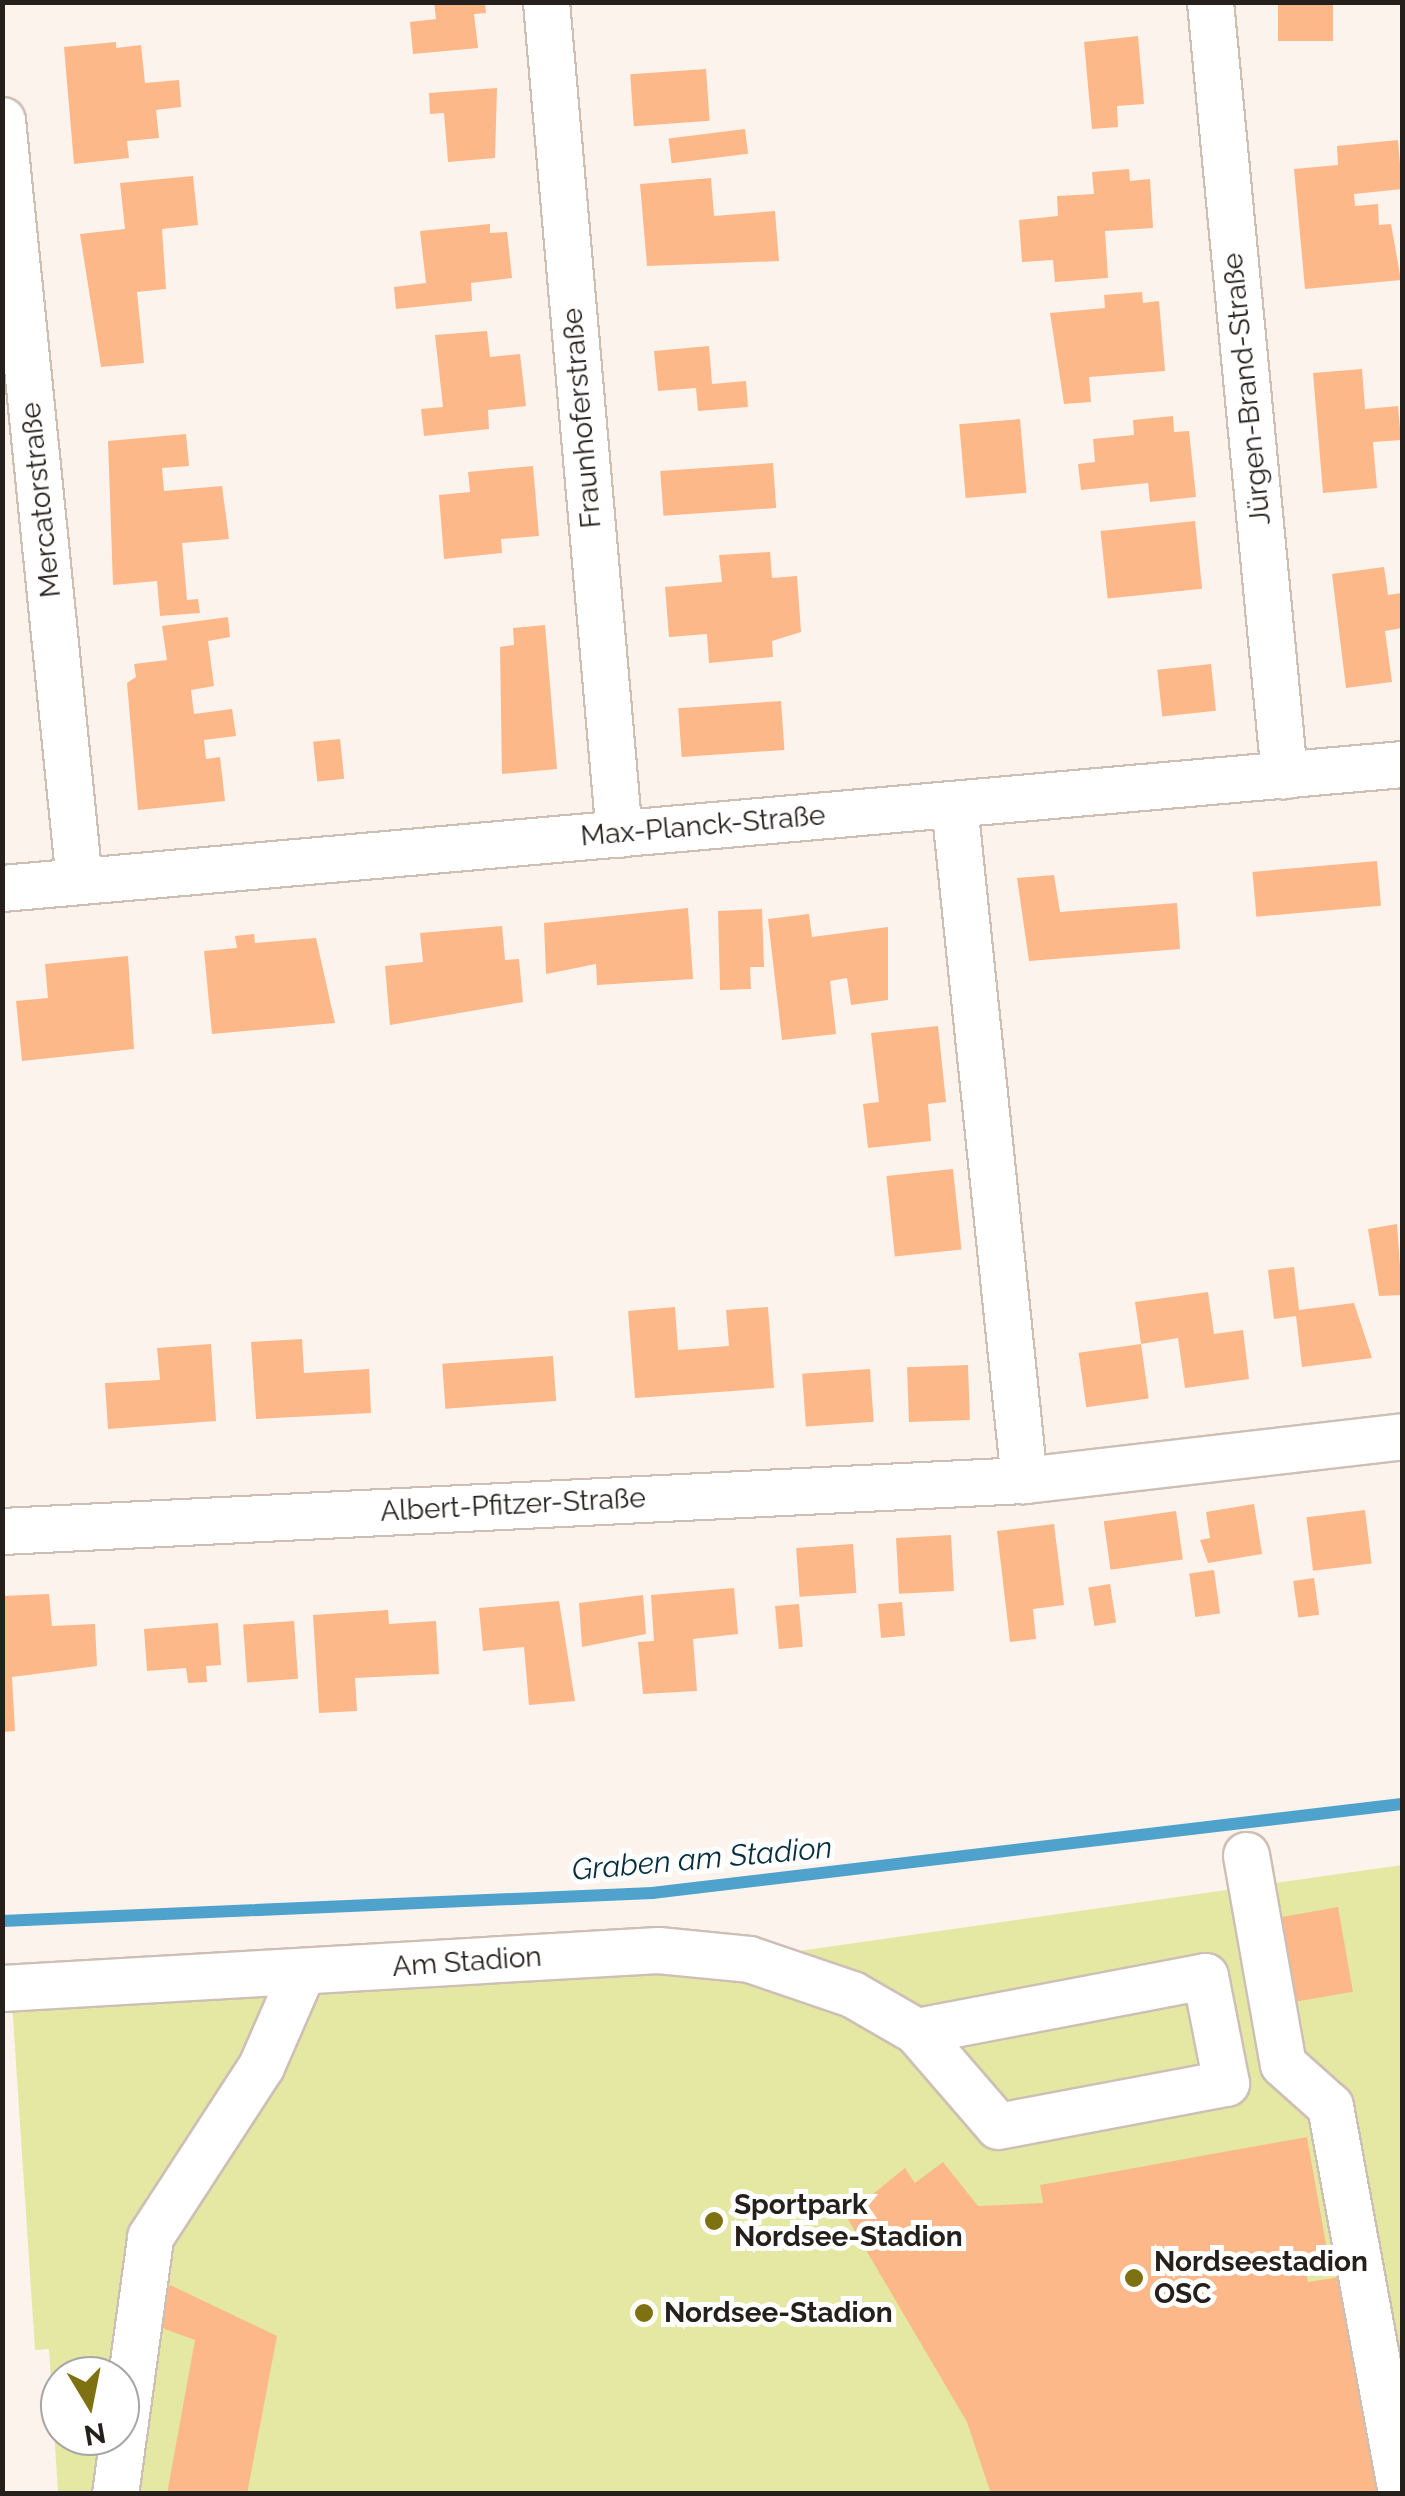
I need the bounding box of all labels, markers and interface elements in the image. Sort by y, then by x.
street label: Jürgen-Brand-Straße [1216,251,1278,527]
street label: Fraunhoferstraße [556,306,608,530]
street label: Mercatorstraße [14,401,68,599]
street label: Max-Planck-Straße [579,799,827,853]
street label: Albert-Pfitzer-Straße [379,1481,647,1529]
water label: Graben am Stadion [570,1830,834,1888]
street label: Am Stadion [391,1940,543,1984]
place label: Sportpark Nordsee-Stadion [734,2188,963,2254]
marker: Sportpark Nordsee-Stadion [703,2210,725,2232]
place label: Nordseestadion OSC [1154,2245,1368,2311]
marker: Nordseestadion OSC [1123,2267,1145,2289]
place label: Nordsee-Stadion [664,2296,893,2330]
marker: Nordsee-Stadion [633,2302,655,2324]
north arrow [40,2356,140,2456]
text: N [82,2416,108,2452]

